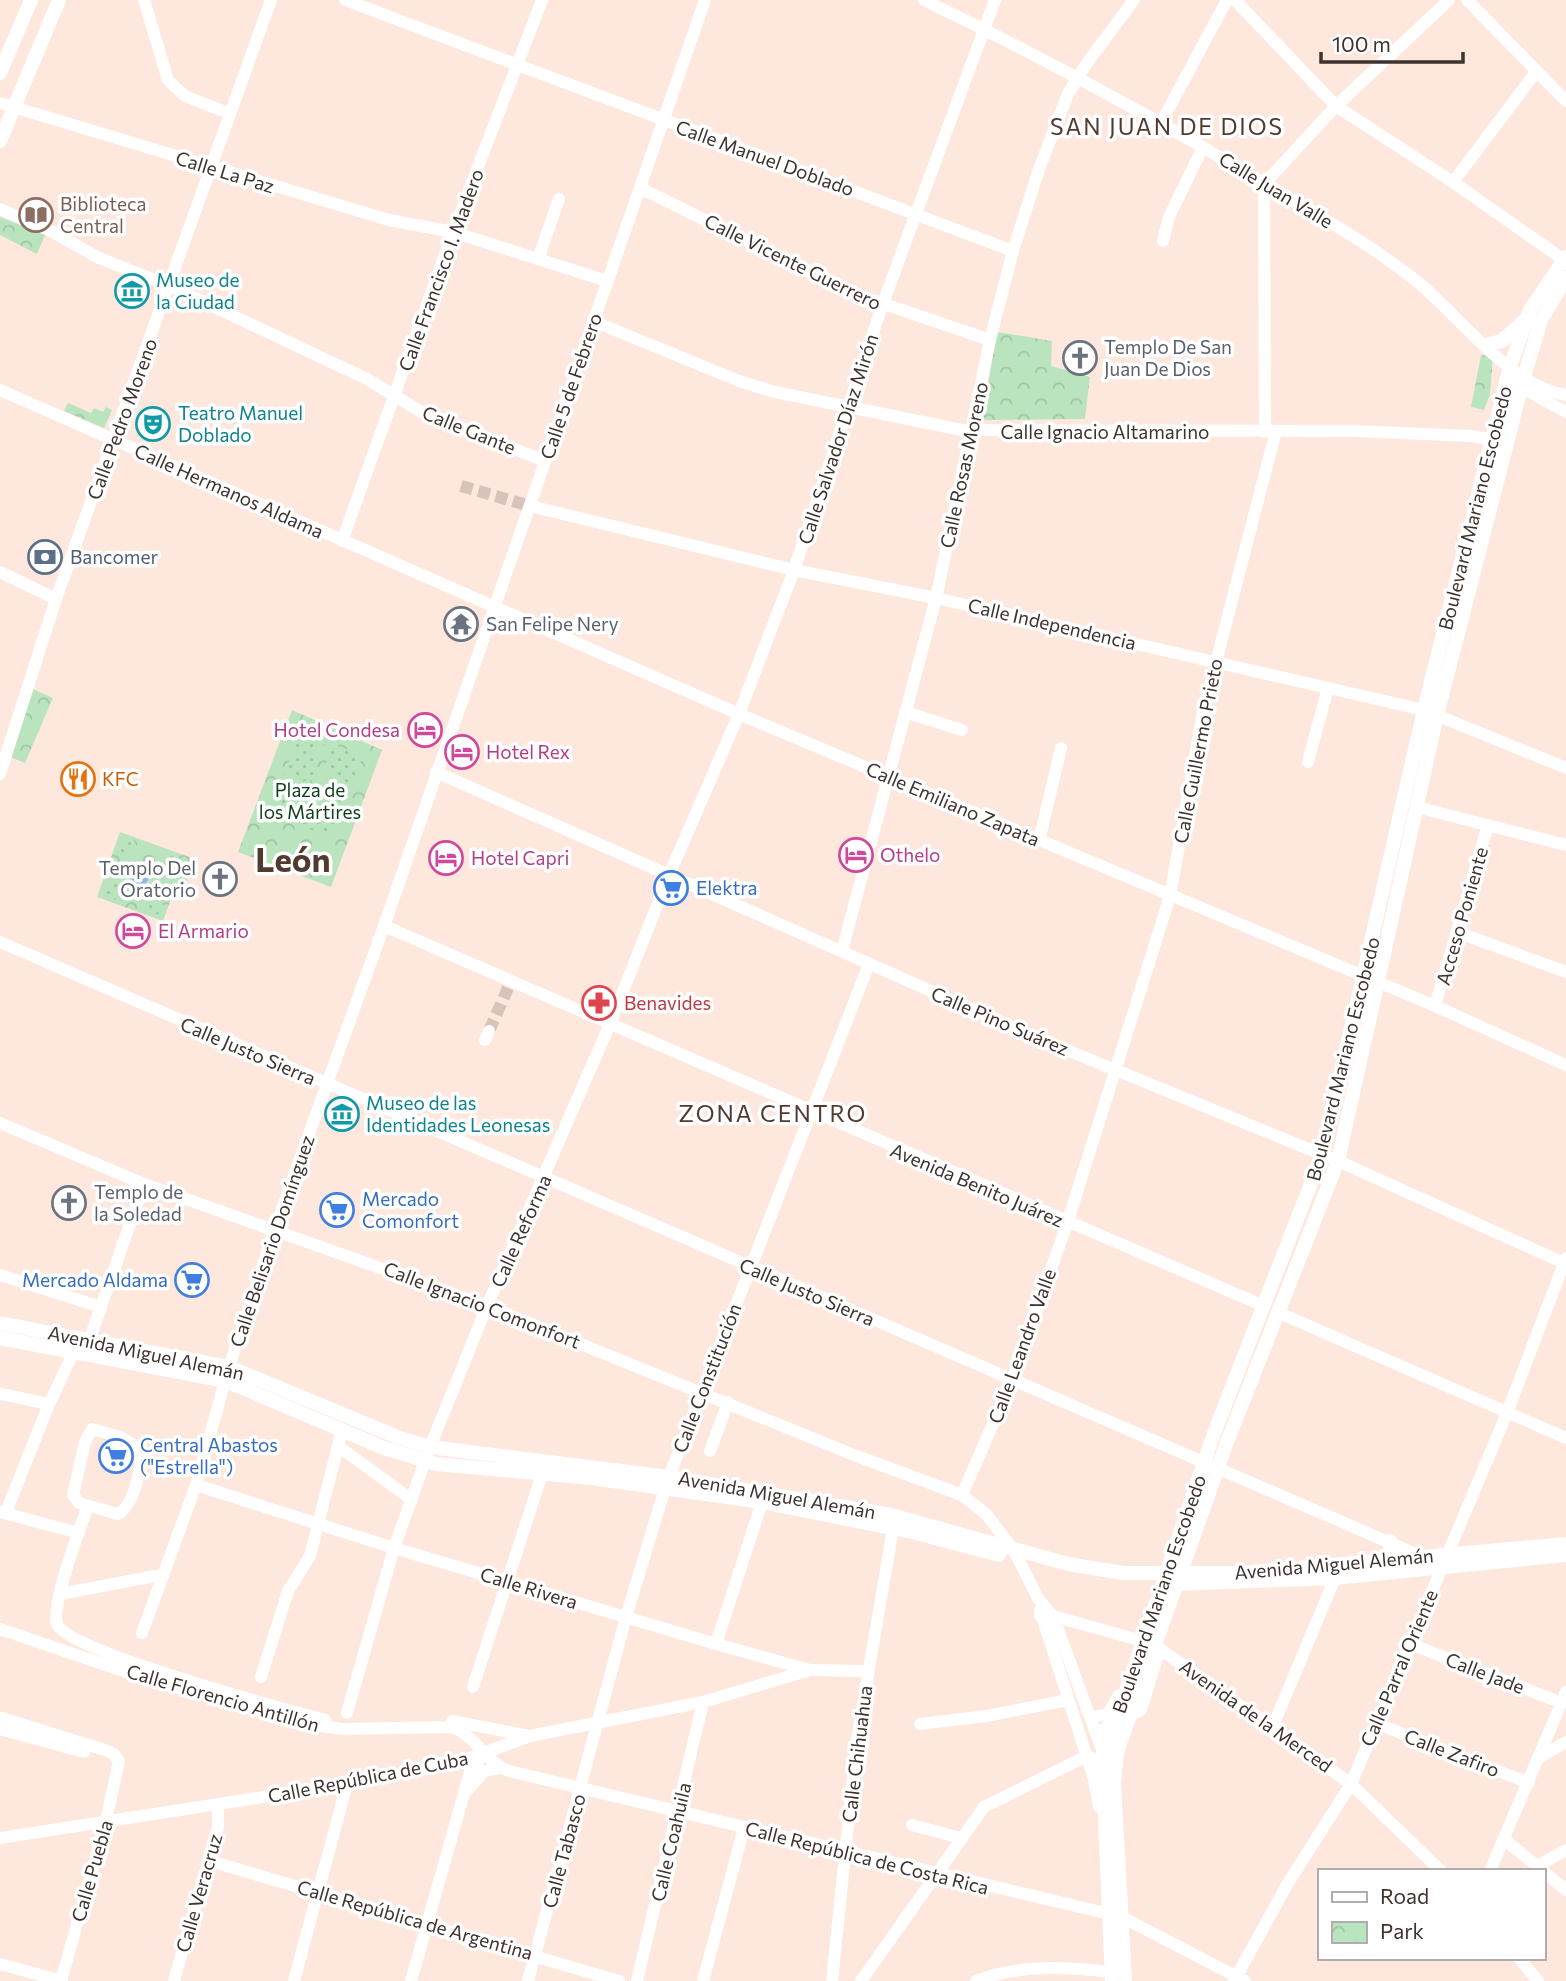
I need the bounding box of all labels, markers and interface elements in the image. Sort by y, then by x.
scale bar [1321,21,1463,65]
text: 100 m [1332,31,1391,56]
district label: SAN JUAN DE DIOS [1050,112,1284,140]
street label: Calle Manuel Doblado [673,115,857,200]
street label: Calle La Paz [173,146,277,197]
street label: Calle Juan Valle [1215,147,1337,233]
street label: Calle Francisco I. Madero [393,166,488,374]
place label: Biblioteca Central [60,192,146,237]
library icon: Biblioteca Central [17,196,55,234]
street label: Calle Vicente Guerrero [701,209,885,314]
place label: Museo de la Ciudad [156,268,239,313]
museum icon: Museo de la Ciudad [113,272,151,310]
street label: Calle 5 de Febrero [535,310,606,462]
street label: Calle Salvador Díaz Mirón [793,331,882,547]
street label: Calle Pedro Moreno [82,335,161,503]
place label: Templo De San Juan De Dios [1104,335,1232,380]
church icon: Templo De San Juan De Dios [1061,339,1099,377]
street label: Calle Rosas Moreno [935,380,992,550]
street label: Boulevard Mariano Escobedo [1433,383,1516,632]
street label: Calle Gante [419,400,519,459]
place label: Teatro Manuel Doblado [178,401,303,446]
theatre icon: Teatro Manuel Doblado [134,405,172,443]
street label: Calle Ignacio Altamarino [1001,420,1209,443]
street label: Calle Hermanos Aldama [131,438,327,543]
bank icon: Bancomer [26,538,64,576]
place label: Bancomer [70,545,158,568]
street label: Calle Independencia [966,593,1138,654]
temple icon: San Felipe Nery [442,605,480,643]
place label: San Felipe Nery [486,612,619,635]
street label: Calle Guillermo Prieto [1168,657,1227,845]
hotel icon: Hotel Condesa [406,711,444,749]
place label: Hotel Condesa [274,718,400,741]
hotel icon: Hotel Rex [443,733,481,771]
place label: Hotel Rex [486,740,570,763]
street label: Calle Emiliano Zapata [863,757,1043,850]
restaurant icon: KFC [59,760,97,798]
place label: KFC [102,767,139,790]
park label: Plaza de los Mártires [259,778,361,823]
hotel icon: Othelo [837,836,875,874]
district label: León [255,838,331,879]
hotel icon: Hotel Capri [427,839,465,877]
place label: Othelo [880,843,940,866]
street label: Acceso Poniente [1431,844,1492,987]
place label: Hotel Capri [471,846,569,869]
place label: Templo Del Oratorio [99,856,196,901]
church icon: Templo Del Oratorio [201,860,239,898]
supermarket icon: Elektra [652,869,690,907]
place label: Elektra [696,876,758,899]
hotel icon: El Armario [114,912,152,950]
place label: El Armario [158,919,249,942]
street label: Boulevard Mariano Escobedo [1301,934,1384,1183]
street label: Calle Pino Suárez [928,981,1072,1060]
pharmacy icon: Benavides [580,984,618,1022]
place label: Benavides [624,991,711,1014]
street label: Calle Justo Sierra [177,1012,319,1089]
place label: Museo de las Identidades Leonesas [366,1091,550,1136]
museum icon: Museo de las Identidades Leonesas [323,1095,361,1133]
district label: ZONA CENTRO [679,1099,867,1127]
street label: Calle Belisario Domínguez [224,1132,319,1350]
street label: Avenida Benito Juárez [887,1138,1067,1231]
street label: Calle Reforma [485,1171,556,1291]
place label: Templo de la Soledad [94,1180,183,1225]
church icon: Templo de la Soledad [50,1184,88,1222]
place label: Mercado Comonfort [362,1187,459,1232]
supermarket icon: Mercado Comonfort [318,1191,356,1229]
street label: Calle Justo Sierra [736,1253,878,1330]
street label: Calle Ignacio Comonfort [381,1256,584,1353]
supermarket icon: Mercado Aldama [173,1261,211,1299]
street label: Calle Leandro Valle [983,1265,1060,1426]
place label: Mercado Aldama [22,1268,168,1291]
street label: Calle Constitución [668,1300,746,1456]
street label: Avenida Miguel Alemán [46,1320,246,1385]
place label: Central Abastos ("Estrella") [140,1433,278,1478]
supermarket icon: Central Abastos ("Estrella") [97,1437,135,1475]
street label: Avenida Miguel Alemán [677,1466,878,1523]
street label: Boulevard Mariano Escobedo [1107,1472,1210,1716]
street label: Avenida Miguel Alemán [1233,1543,1435,1584]
street label: Calle Rivera [478,1562,581,1613]
street label: Calle Parral Oriente [1355,1586,1442,1750]
street label: Calle Jade [1442,1647,1528,1698]
street label: Avenida de la Merced [1176,1654,1337,1777]
street label: Calle Florencio Antillón [124,1659,322,1736]
street label: Calle Chihuahua [837,1684,876,1824]
street label: Calle Zafiro [1401,1724,1503,1781]
street label: Calle República de Cuba [266,1746,470,1807]
street label: Calle Coahuila [646,1780,695,1904]
street label: Calle Tabasco [537,1791,590,1911]
street label: Calle República de Costa Rica [743,1816,991,1899]
street label: Calle Puebla [66,1817,117,1924]
street label: Calle Veracruz [171,1831,226,1955]
legend [1318,1869,1545,1960]
street label: Calle República de Argentina [295,1875,536,1964]
text: Road [1380,1883,1429,1908]
text: Park [1380,1918,1424,1943]

